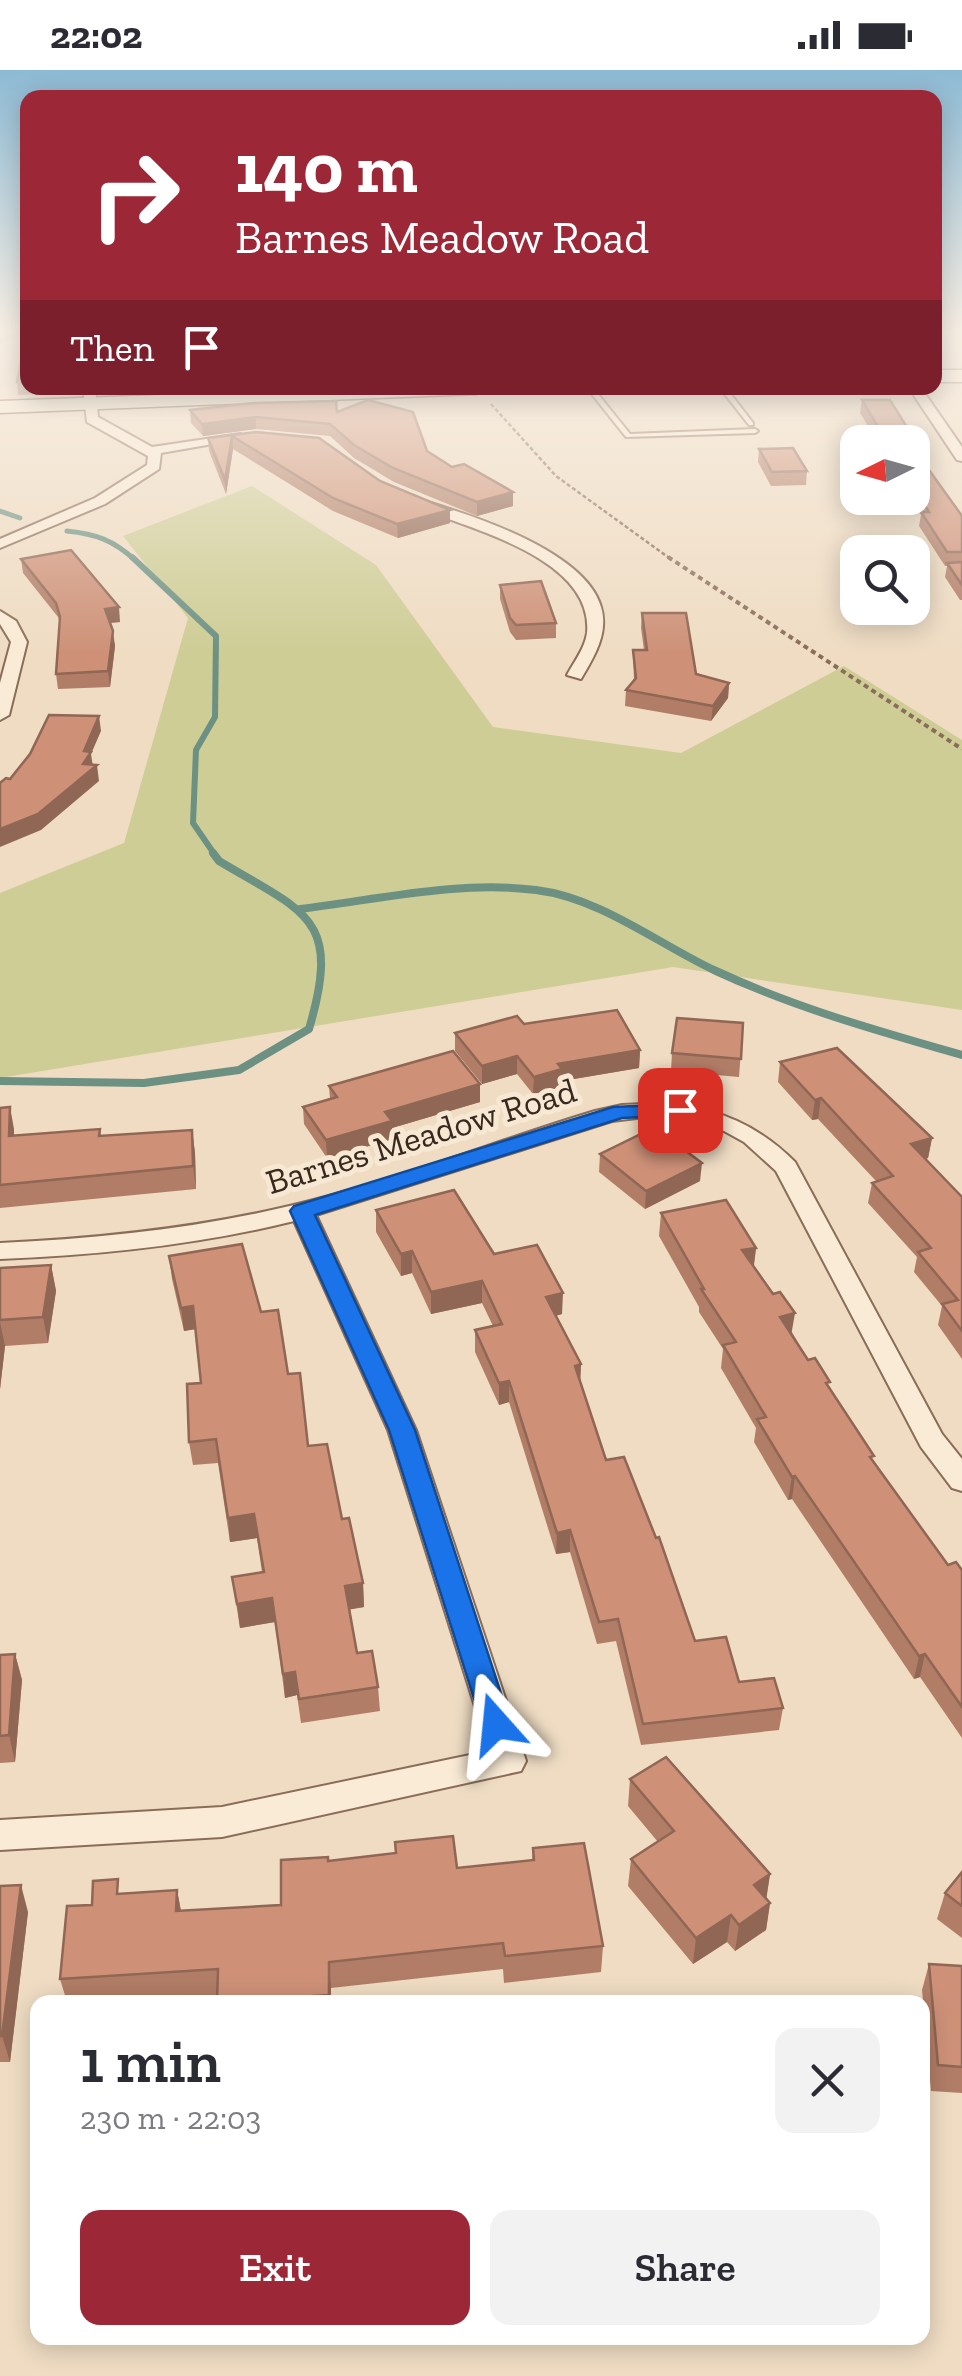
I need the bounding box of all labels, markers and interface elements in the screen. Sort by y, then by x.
text: 22:02 [50,12,143,58]
text: 140 m [235,126,418,210]
icon: right [70,130,200,260]
text: Barnes Meadow Road [235,211,649,265]
icon: arrive [174,320,229,375]
text: Then [70,325,154,371]
north arrow [840,425,930,515]
map controls [840,425,930,625]
button: search [840,535,930,625]
pin [638,1068,723,1153]
street label: Barnes Meadow Road [261,1069,581,1203]
icon: arrive [653,1083,708,1138]
position arrow [444,1672,548,1776]
text: 1 min [80,2025,221,2097]
button: close [775,2028,880,2133]
text: 230 m · 22:03 [80,2099,261,2137]
button: Exit [80,2210,470,2325]
button: Share [490,2210,880,2325]

